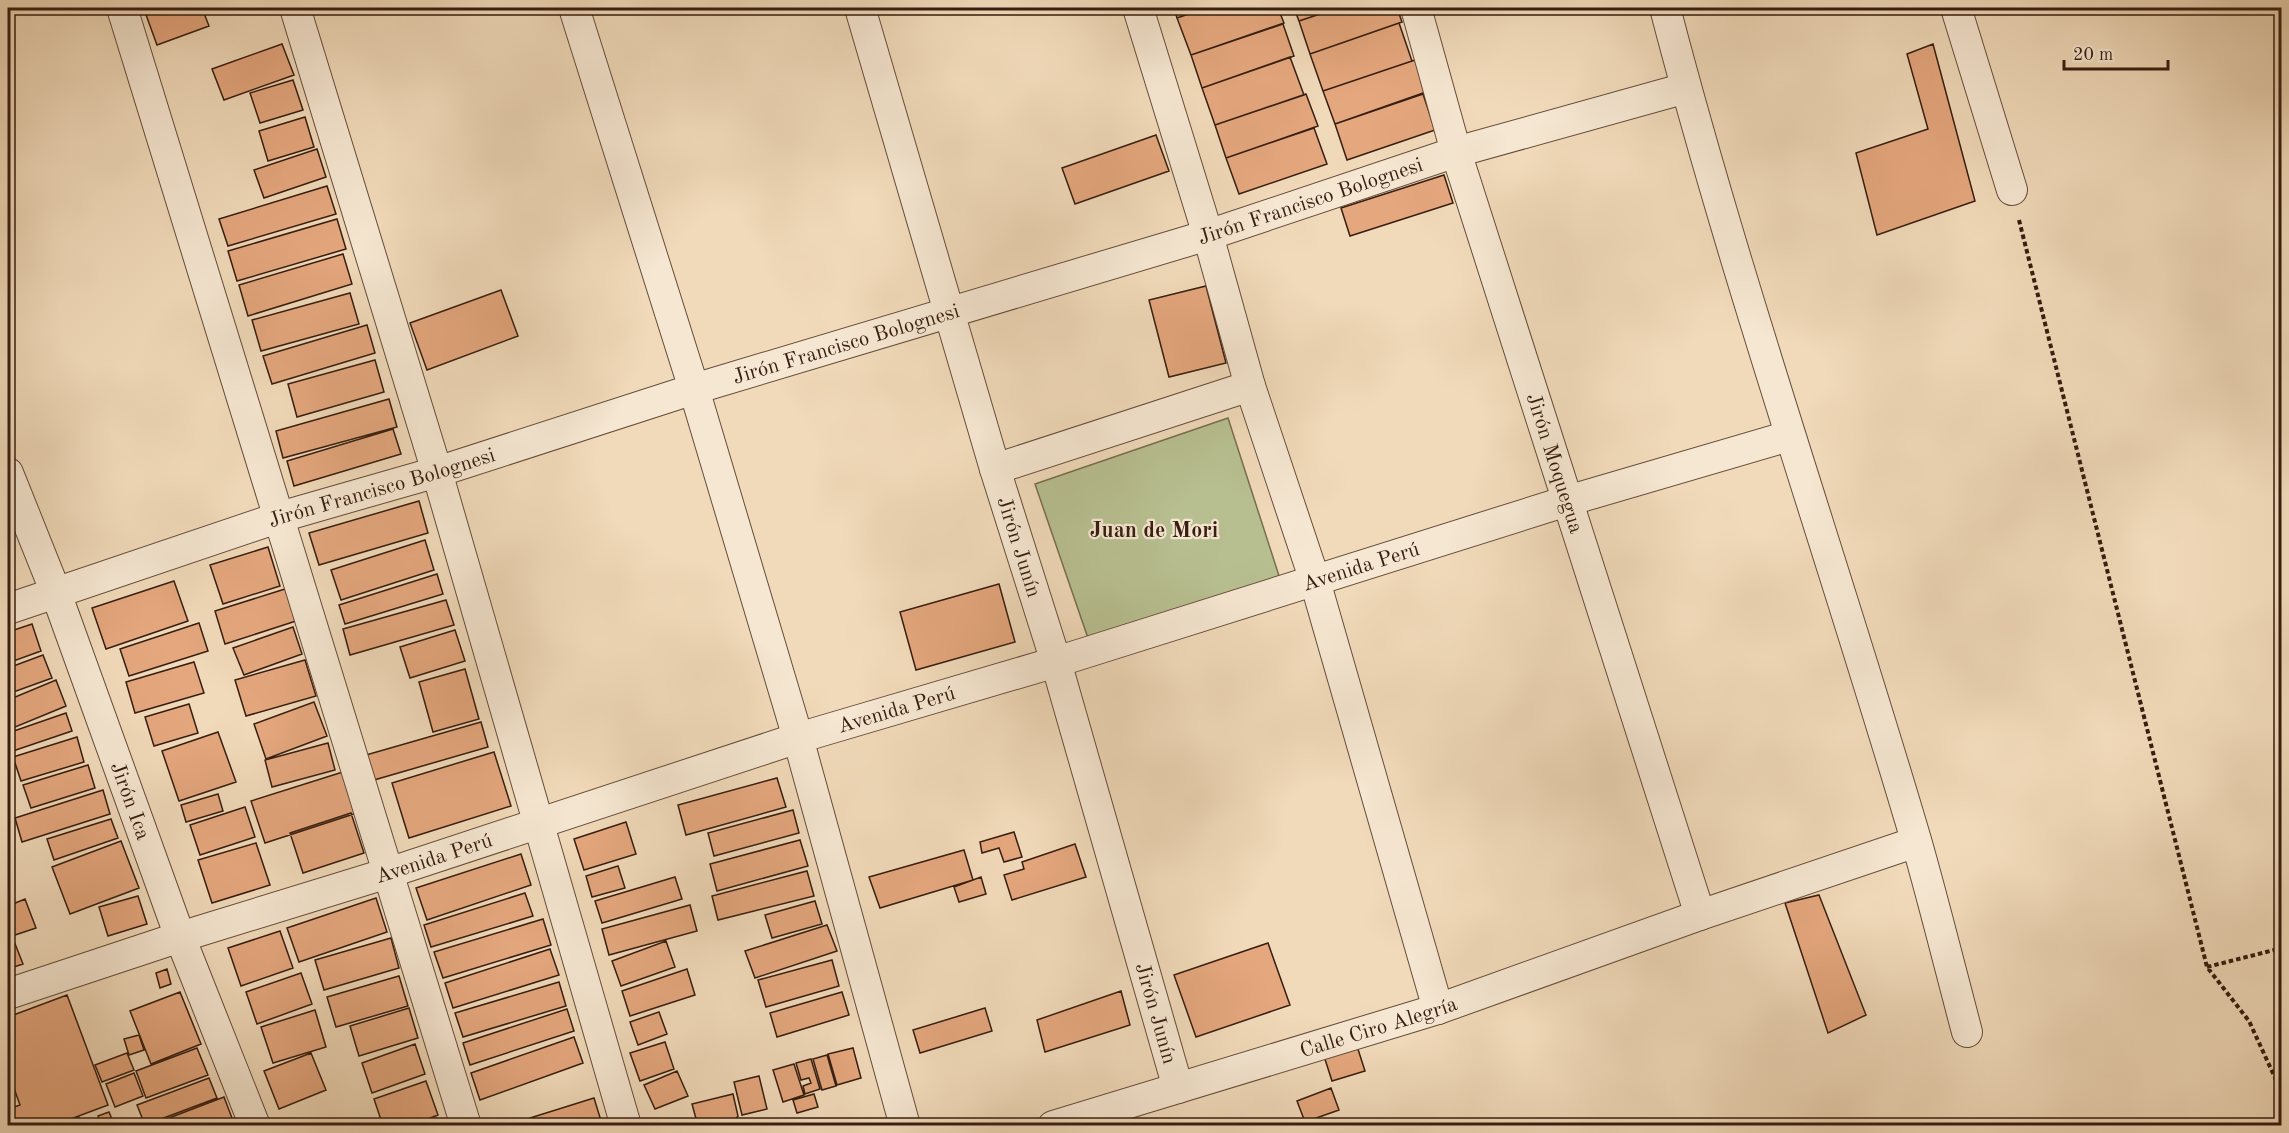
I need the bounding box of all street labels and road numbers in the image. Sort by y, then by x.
street label: Jirón Francisco Bolognesi [1196,155,1426,249]
street label: Jirón Francisco Bolognesi [730,301,962,389]
street label: Jirón Moquegua [1522,391,1586,536]
street label: Jirón Francisco Bolognesi [266,445,498,532]
street label: Jirón Junín [992,494,1044,600]
street label: Avenida Perú [1300,539,1422,596]
street label: Avenida Perú [836,683,958,738]
street label: Jirón Ica [106,759,153,843]
street label: Avenida Perú [373,830,495,888]
street label: Jirón Junín [1131,961,1180,1067]
street label: Calle Ciro Alegría [1297,994,1460,1062]

